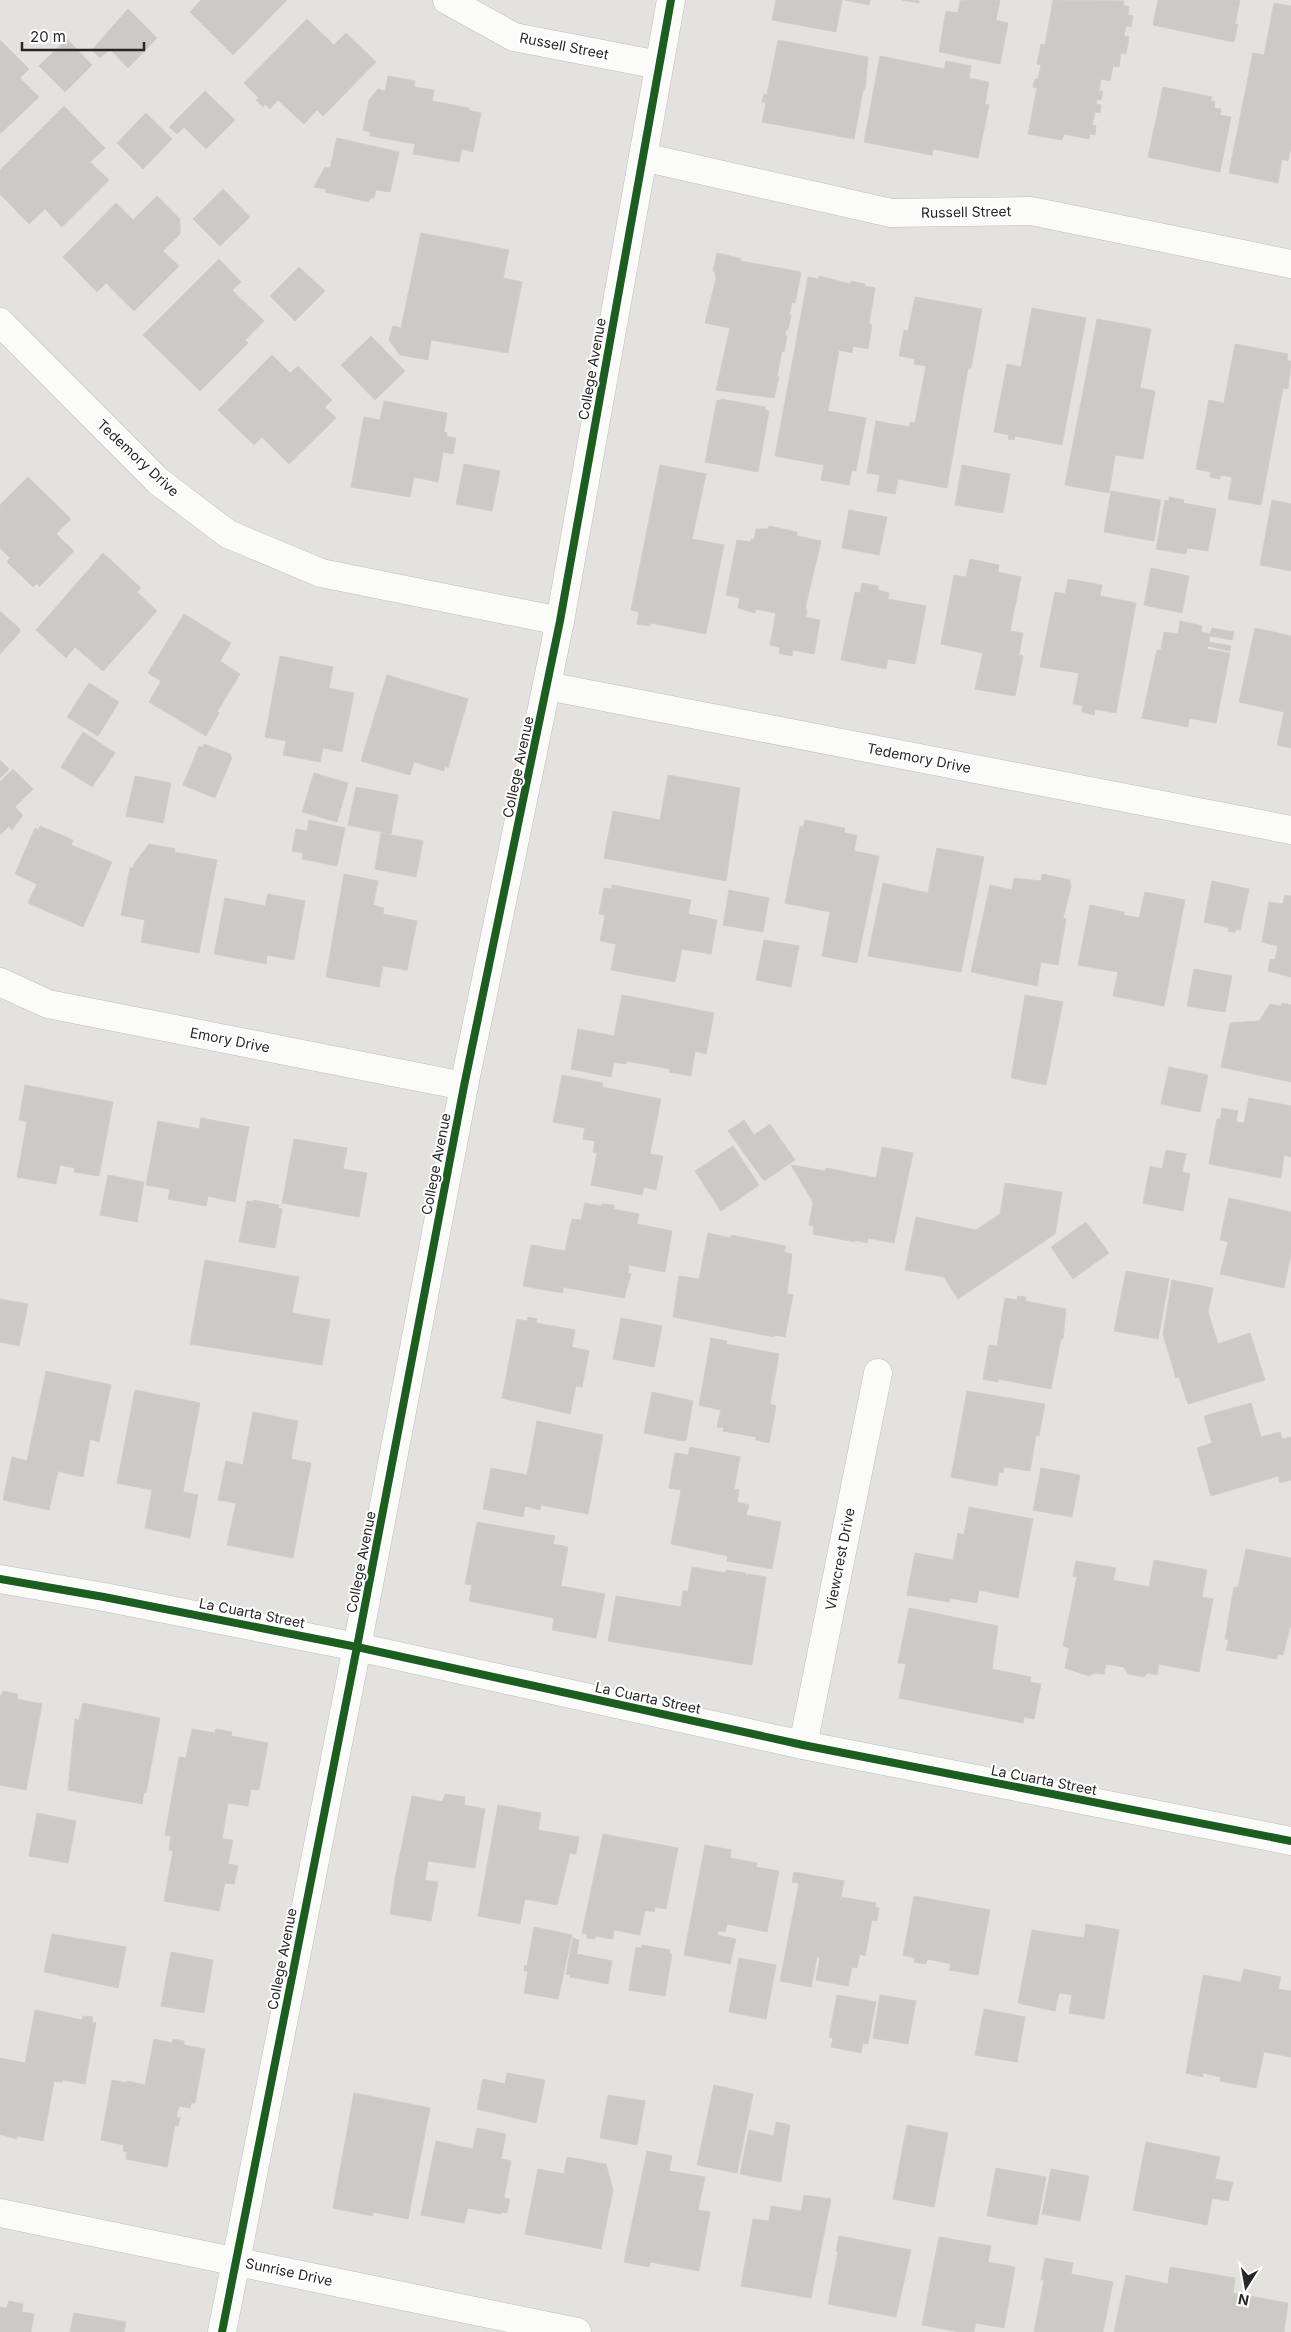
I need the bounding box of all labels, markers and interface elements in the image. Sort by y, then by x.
scale bar [22,20,145,52]
text: 20 m [30,27,66,46]
street label: Russell Street [518,29,611,63]
street label: Russell Street [921,202,1012,221]
street label: College Avenue [574,317,609,421]
street label: Tedemory Drive [94,415,183,500]
street label: College Avenue [498,715,537,819]
street label: Tedemory Drive [866,739,973,776]
street label: Emory Drive [189,1023,272,1056]
street label: College Avenue [417,1112,454,1216]
street label: Viewcrest Drive [821,1506,858,1612]
street label: College Avenue [342,1510,379,1614]
street label: La Cuarta Street [198,1594,307,1631]
street label: La Cuarta Street [594,1678,703,1717]
street label: La Cuarta Street [990,1761,1099,1798]
street label: College Avenue [263,1907,300,2011]
street label: Sunrise Drive [244,2254,334,2289]
north arrow [1221,2262,1271,2312]
text: N [1237,2291,1250,2310]

